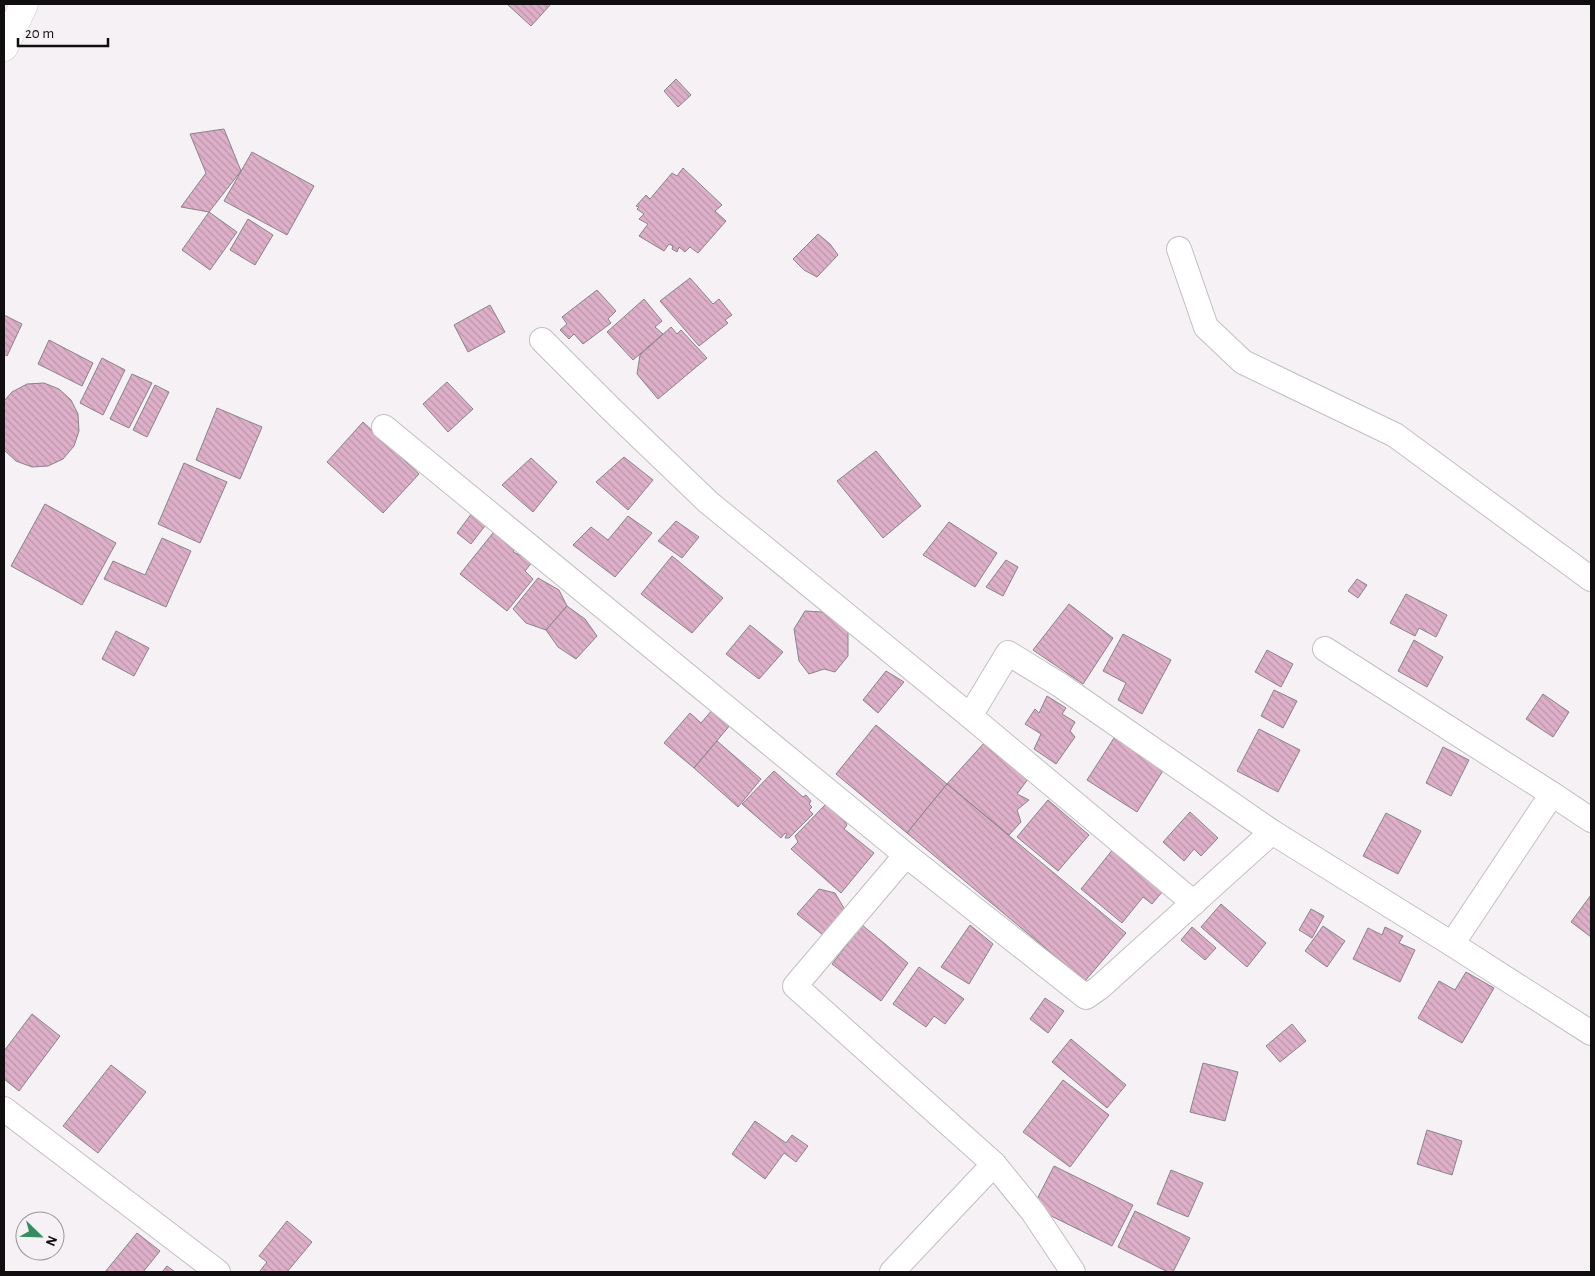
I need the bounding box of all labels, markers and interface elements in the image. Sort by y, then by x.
scale bar [18,15,108,47]
text: 20 m [25,26,54,41]
north arrow [15,1211,65,1261]
text: N [43,1233,59,1248]

